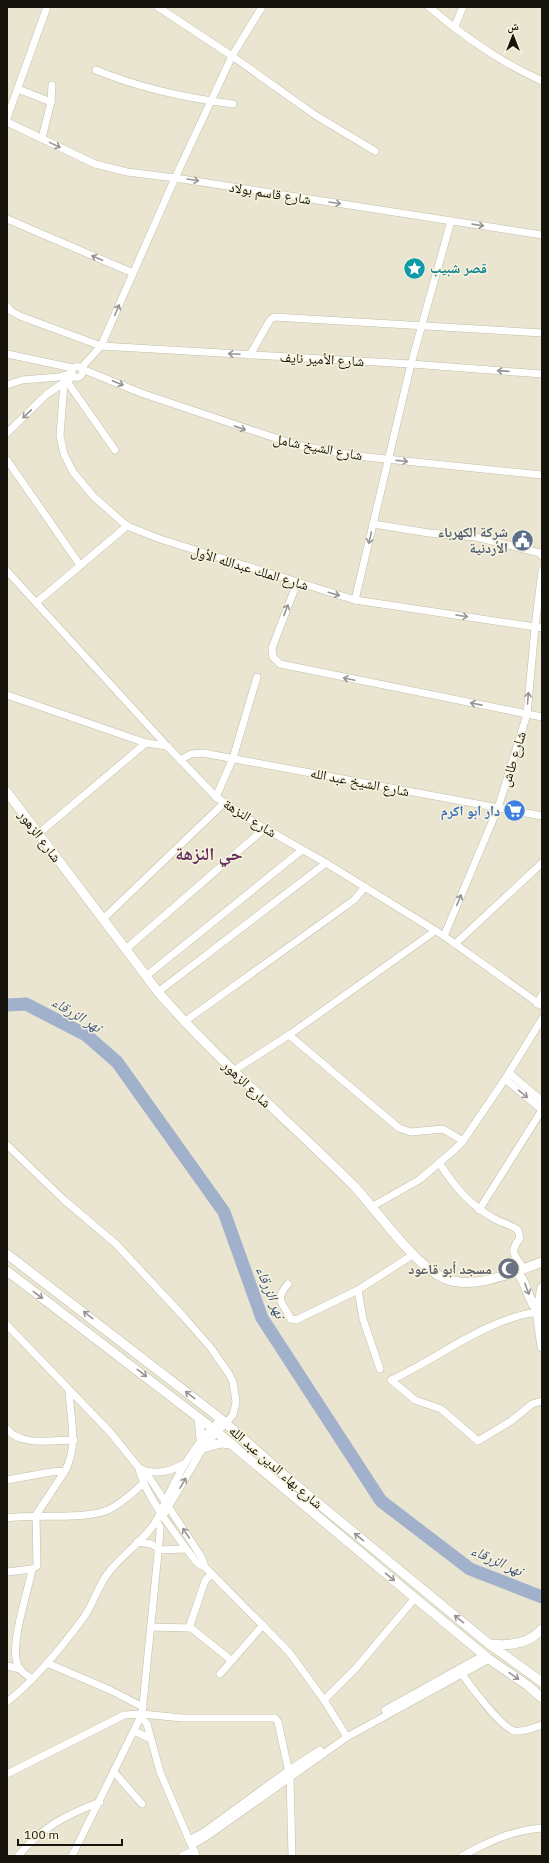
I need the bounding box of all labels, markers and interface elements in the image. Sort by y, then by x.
north arrow [493,16,533,56]
text: ش [507,19,519,34]
one-way arrow [49,142,61,149]
one-way arrow [186,177,199,185]
street label: شارع قاسم بولاد [228,178,312,209]
one-way arrow [328,199,341,207]
one-way arrow [471,221,484,229]
one-way arrow [91,253,103,261]
place icon: قصر شبيب [401,255,427,281]
place label: قصر شبيب [430,259,487,277]
one-way arrow [113,305,121,317]
street label: شارع الأمير نايف [279,348,365,371]
one-way arrow [228,350,241,358]
one-way arrow [497,368,510,375]
one-way arrow [112,380,124,387]
one-way arrow [22,409,32,419]
one-way arrow [234,424,246,432]
street label: شارع الشيخ شامل [272,430,364,465]
one-way arrow [395,457,408,465]
place label: شركة الكهرباء الأردنية [438,523,508,557]
public building icon: شركة الكهرباء الأردنية [510,527,536,553]
one-way arrow [365,531,373,544]
street label: شارع الملك عبدالله الأول [189,542,311,595]
one-way arrow [328,590,341,598]
one-way arrow [283,605,291,617]
one-way arrow [455,612,468,620]
one-way arrow [343,674,356,682]
one-way arrow [525,692,532,705]
one-way arrow [470,700,483,708]
street label: شارع طاش [496,729,531,789]
street label: شارع الشيخ عبد الله [309,764,411,801]
street label: شارع النزهة [220,795,280,842]
supermarket icon: دار ابو اكرم [502,798,528,824]
place label: دار ابو اكرم [441,802,500,821]
street label: شارع الزهور [13,805,66,866]
district label: حي النزهة [175,842,243,868]
one-way arrow [456,894,463,906]
water label: نهر الزرقاء [49,992,108,1038]
street label: شارع الزهور [217,1056,275,1112]
one-way arrow [518,1090,529,1099]
mosque icon: مسجد أبو قاعود [495,1256,521,1282]
place label: مسجد أبو قاعود [408,1260,492,1278]
water label: نهر الزرقاء [252,1263,291,1324]
one-way arrow [524,1283,532,1295]
one-way arrow [32,1291,43,1299]
one-way arrow [82,1311,93,1320]
one-way arrow [136,1369,147,1378]
one-way arrow [185,1391,196,1400]
street label: شارع بهاء الدين عبد الله [225,1421,327,1513]
one-way arrow [179,1477,187,1489]
one-way arrow [182,1528,190,1539]
one-way arrow [353,1532,364,1541]
water label: نهر الزرقاء [468,1540,528,1581]
one-way arrow [385,1573,395,1582]
one-way arrow [454,1615,465,1624]
one-way arrow [508,1672,519,1680]
scale bar [18,1821,122,1847]
text: 100 m [24,1827,59,1842]

